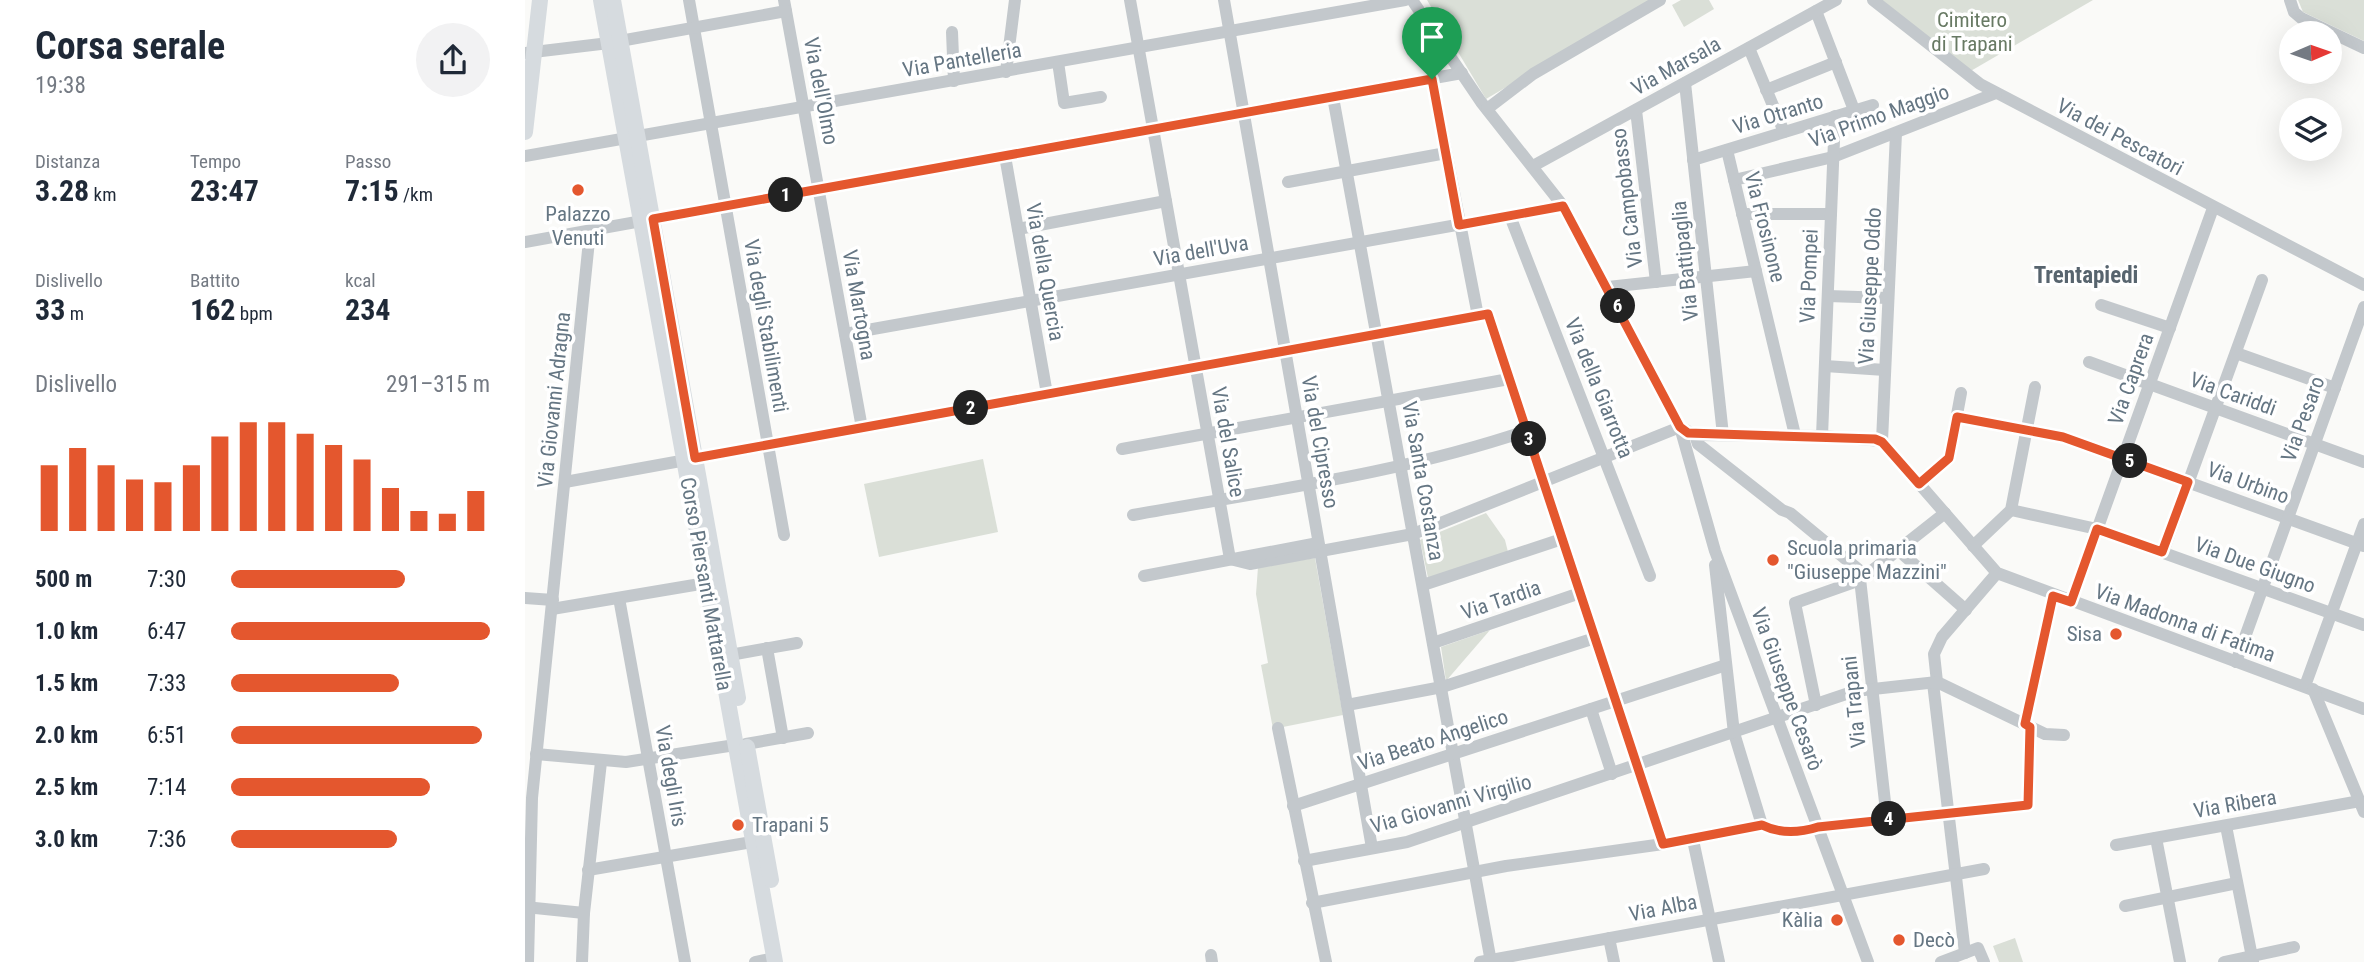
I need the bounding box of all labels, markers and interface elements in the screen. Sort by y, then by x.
pin [1402,7,1462,79]
park label: Cimitero di Trapani [1931,8,2013,56]
icon: arrive [1413,18,1451,56]
north arrow [2279,21,2341,84]
map controls [2279,21,2342,161]
button: share [416,23,490,97]
text: Corsa serale [35,24,225,68]
street label: Via Marsala [1627,32,1725,100]
street label: Via dell'Olmo [799,35,843,147]
street label: Via Pantelleria [901,38,1023,82]
text: 19:38 [35,72,86,99]
street label: Via Primo Maggio [1806,79,1952,153]
street label: Via Otranto [1730,89,1826,139]
street label: Via dei Pescatori [2053,94,2187,180]
button: layers [2279,98,2342,161]
street label: Via Campobasso [1607,127,1647,269]
text: Distanza [35,150,100,173]
text: Tempo [190,150,241,173]
text: Passo [345,150,391,173]
street label: Via Frosinone [1740,169,1790,285]
text: 3.28 [35,173,89,208]
text: 23:47 [190,173,259,208]
text: 7:15 [345,173,399,208]
pin: 1 [769,178,803,212]
marker: Palazzo Venuti [570,182,586,198]
text: km [89,183,116,206]
text: /km [399,183,433,206]
text: 1 [781,183,790,206]
street label: Via Battipaglia [1667,200,1703,322]
street label: Via della Quercia [1021,201,1069,343]
place label: Palazzo Venuti [545,202,611,250]
street label: Via Giuseppe Oddo [1854,207,1886,365]
street label: Via Pompei [1795,228,1823,324]
street label: Via dell'Uva [1152,231,1250,271]
street label: Via degli Stabilimenti [739,238,793,414]
street label: Via Martogna [838,248,880,362]
district label: Trentapiedi [2034,262,2138,289]
text: Dislivello [35,269,103,292]
text: Battito [190,269,240,292]
text: kcal [345,269,376,292]
pin: 6 [1601,288,1635,324]
text: 33 [35,292,65,327]
text: 162 [190,292,235,327]
text: 234 [345,292,390,327]
text: 6 [1613,294,1622,317]
text: m [65,302,84,325]
text: bpm [235,302,273,325]
street label: Via Giovanni Adragna [533,311,575,489]
street label: Via della Giarrotta [1560,314,1638,462]
street label: Via Caprera [2103,330,2159,428]
street label: Via Cariddi [2186,367,2280,421]
text: Dislivello [35,371,117,398]
text: 291–315 m [386,371,490,398]
street label: Via Pesaro [2276,373,2330,465]
street label: Via del Cipresso [1297,374,1343,510]
street label: Via del Salice [1207,385,1250,499]
pin: 2 [953,390,989,426]
text: 2 [966,396,975,419]
street label: Via Santa Costanza [1397,399,1449,563]
pin: 3 [1511,422,1546,457]
text: 3 [1524,427,1533,450]
pin: 5 [2113,444,2147,478]
text: 5 [2125,449,2134,472]
street label: Via Urbino [2204,457,2292,509]
street label: Corso Piersanti Mattarella [675,475,737,693]
street label: Via Due Giugno [2191,532,2319,598]
place label: Scuola primaria "Giuseppe Mazzini" [1787,536,1947,584]
marker: Scuola primaria "Giuseppe Mazzini" [1765,552,1781,568]
text: 500 m [35,566,92,593]
text: 7:30 [147,566,186,593]
street label: Via Tardia [1458,575,1544,625]
street label: Via Madonna di Fatima [2091,579,2279,667]
street label: Via Giuseppe Cesarò [1746,604,1828,774]
text: 1.0 km [35,618,98,645]
text: 6:47 [147,618,186,645]
place label: Sisa [2067,622,2102,646]
marker: Sisa [2108,626,2124,642]
street label: Via Trapani [1837,655,1871,749]
text: 1.5 km [35,670,98,697]
text: 7:33 [147,670,186,697]
street label: Via Beato Angelico [1355,704,1511,776]
text: 2.0 km [35,722,98,749]
text: 6:51 [147,722,186,749]
street label: Via degli Iris [650,723,692,829]
street label: Via Giovanni Virgilio [1368,770,1534,838]
text: 2.5 km [35,774,98,801]
text: 7:14 [147,774,186,801]
street label: Via Ribera [2192,785,2278,823]
pin: 4 [1871,802,1907,836]
text: 4 [1884,807,1893,830]
place label: Trapani 5 [752,813,829,837]
marker: Trapani 5 [730,817,746,833]
text: 3.0 km [35,826,98,853]
text: 7:36 [147,826,186,853]
street label: Via Alba [1627,890,1699,926]
place label: Kàlia [1782,908,1823,932]
marker: Kàlia [1829,912,1845,928]
place label: Decò [1913,928,1955,952]
marker: Decò [1891,932,1907,948]

